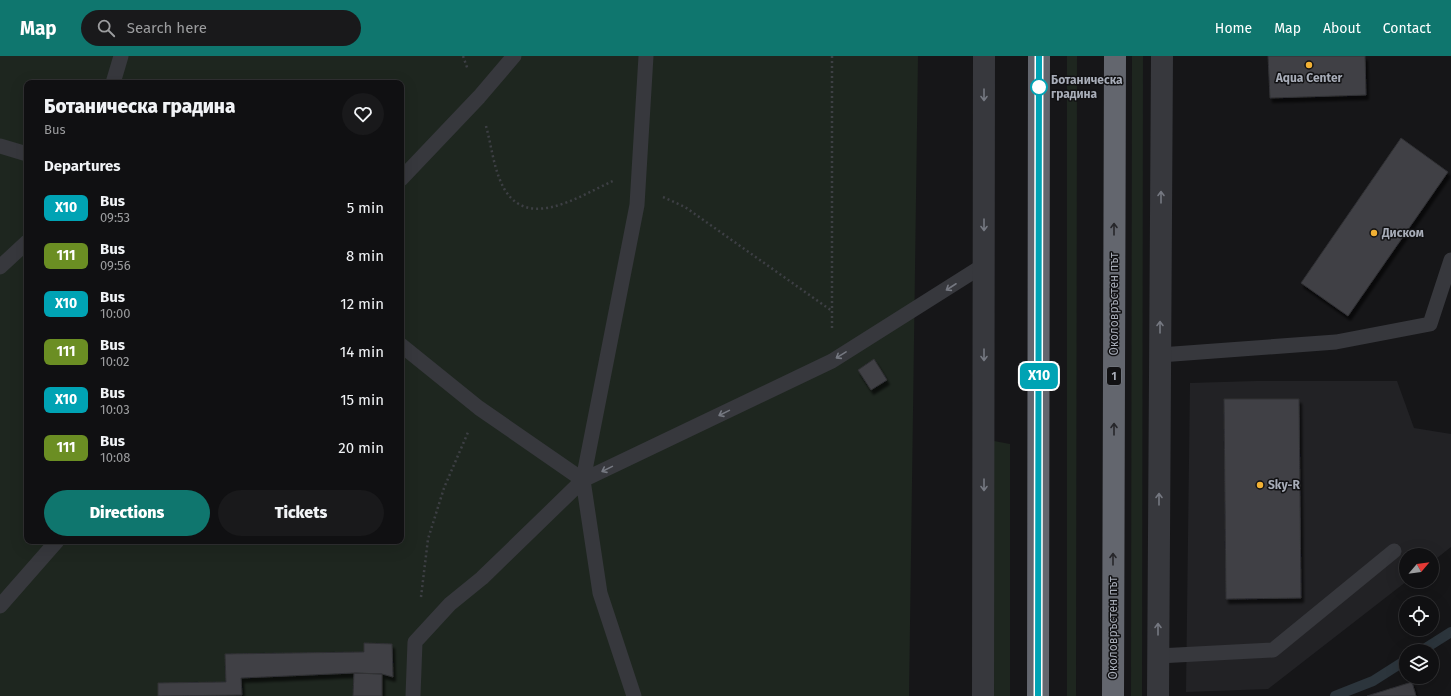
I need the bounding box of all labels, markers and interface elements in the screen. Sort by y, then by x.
search box [81,10,361,46]
text: Map [20,17,57,40]
icon: search [95,17,117,39]
text: Search here [127,19,207,37]
text: Home [1215,20,1252,37]
text: Map [1274,20,1301,37]
text: About [1323,20,1361,37]
text: Contact [1383,20,1431,37]
marker: Aqua Center [1304,60,1314,70]
place label: Aqua Center [1275,71,1343,85]
place label: Ботаническа градина [1051,73,1123,101]
marker: Ботаническа градина [1030,78,1048,96]
one-way arrow [980,88,988,101]
button: heart [342,93,384,135]
text: Ботаническа градина [44,95,235,118]
text: Bus [44,122,66,137]
text: Departures [44,157,121,175]
one-way arrow [1157,191,1165,204]
text: Bus [100,192,125,210]
text: Х10 [55,199,77,216]
text: 5 min [347,199,384,217]
text: 09:53 [100,210,130,225]
one-way arrow [980,218,988,231]
one-way arrow [1110,223,1118,236]
place label: Диском [1381,226,1424,240]
marker: Диском [1369,228,1379,238]
text: Bus [100,240,125,258]
text: 111 [57,247,75,264]
text: 8 min [346,247,384,265]
street label: Околовръстен път [1107,252,1121,356]
text: 09:56 [100,258,131,273]
one-way arrow [945,283,957,291]
text: Bus [100,288,125,306]
text: Х10 [55,295,77,312]
text: 12 min [340,295,384,313]
text: 10:00 [100,306,131,321]
one-way arrow [1156,321,1164,334]
text: Bus [100,336,125,354]
text: 111 [57,343,75,360]
text: 14 min [340,343,384,361]
one-way arrow [980,348,988,361]
one-way arrow [835,352,847,360]
text: 10:02 [100,354,130,369]
line badge: Х10 [1016,363,1062,389]
text: Х10 [1028,367,1050,384]
road number: 1 [1107,367,1121,385]
text: Bus [100,384,125,402]
text: Х10 [55,391,77,408]
text: 15 min [340,391,384,409]
text: 10:03 [100,402,130,417]
one-way arrow [719,410,731,417]
one-way arrow [1110,423,1118,436]
text: Bus [100,432,125,450]
text: 111 [57,439,75,456]
text: 20 min [338,439,384,457]
text: 10:08 [100,450,130,465]
one-way arrow [602,466,614,473]
one-way arrow [980,478,988,491]
place label: Sky-R [1268,478,1300,492]
marker: Sky-R [1255,480,1265,490]
button: Directions [44,490,210,536]
button: Tickets [218,490,384,536]
one-way arrow [1155,493,1163,506]
north arrow [1399,548,1439,588]
map controls [1399,548,1439,684]
one-way arrow [1109,553,1117,566]
street label: Околовръстен път [1106,576,1120,680]
button: locate [1399,596,1439,636]
one-way arrow [1154,623,1162,636]
button: layers [1399,644,1439,684]

